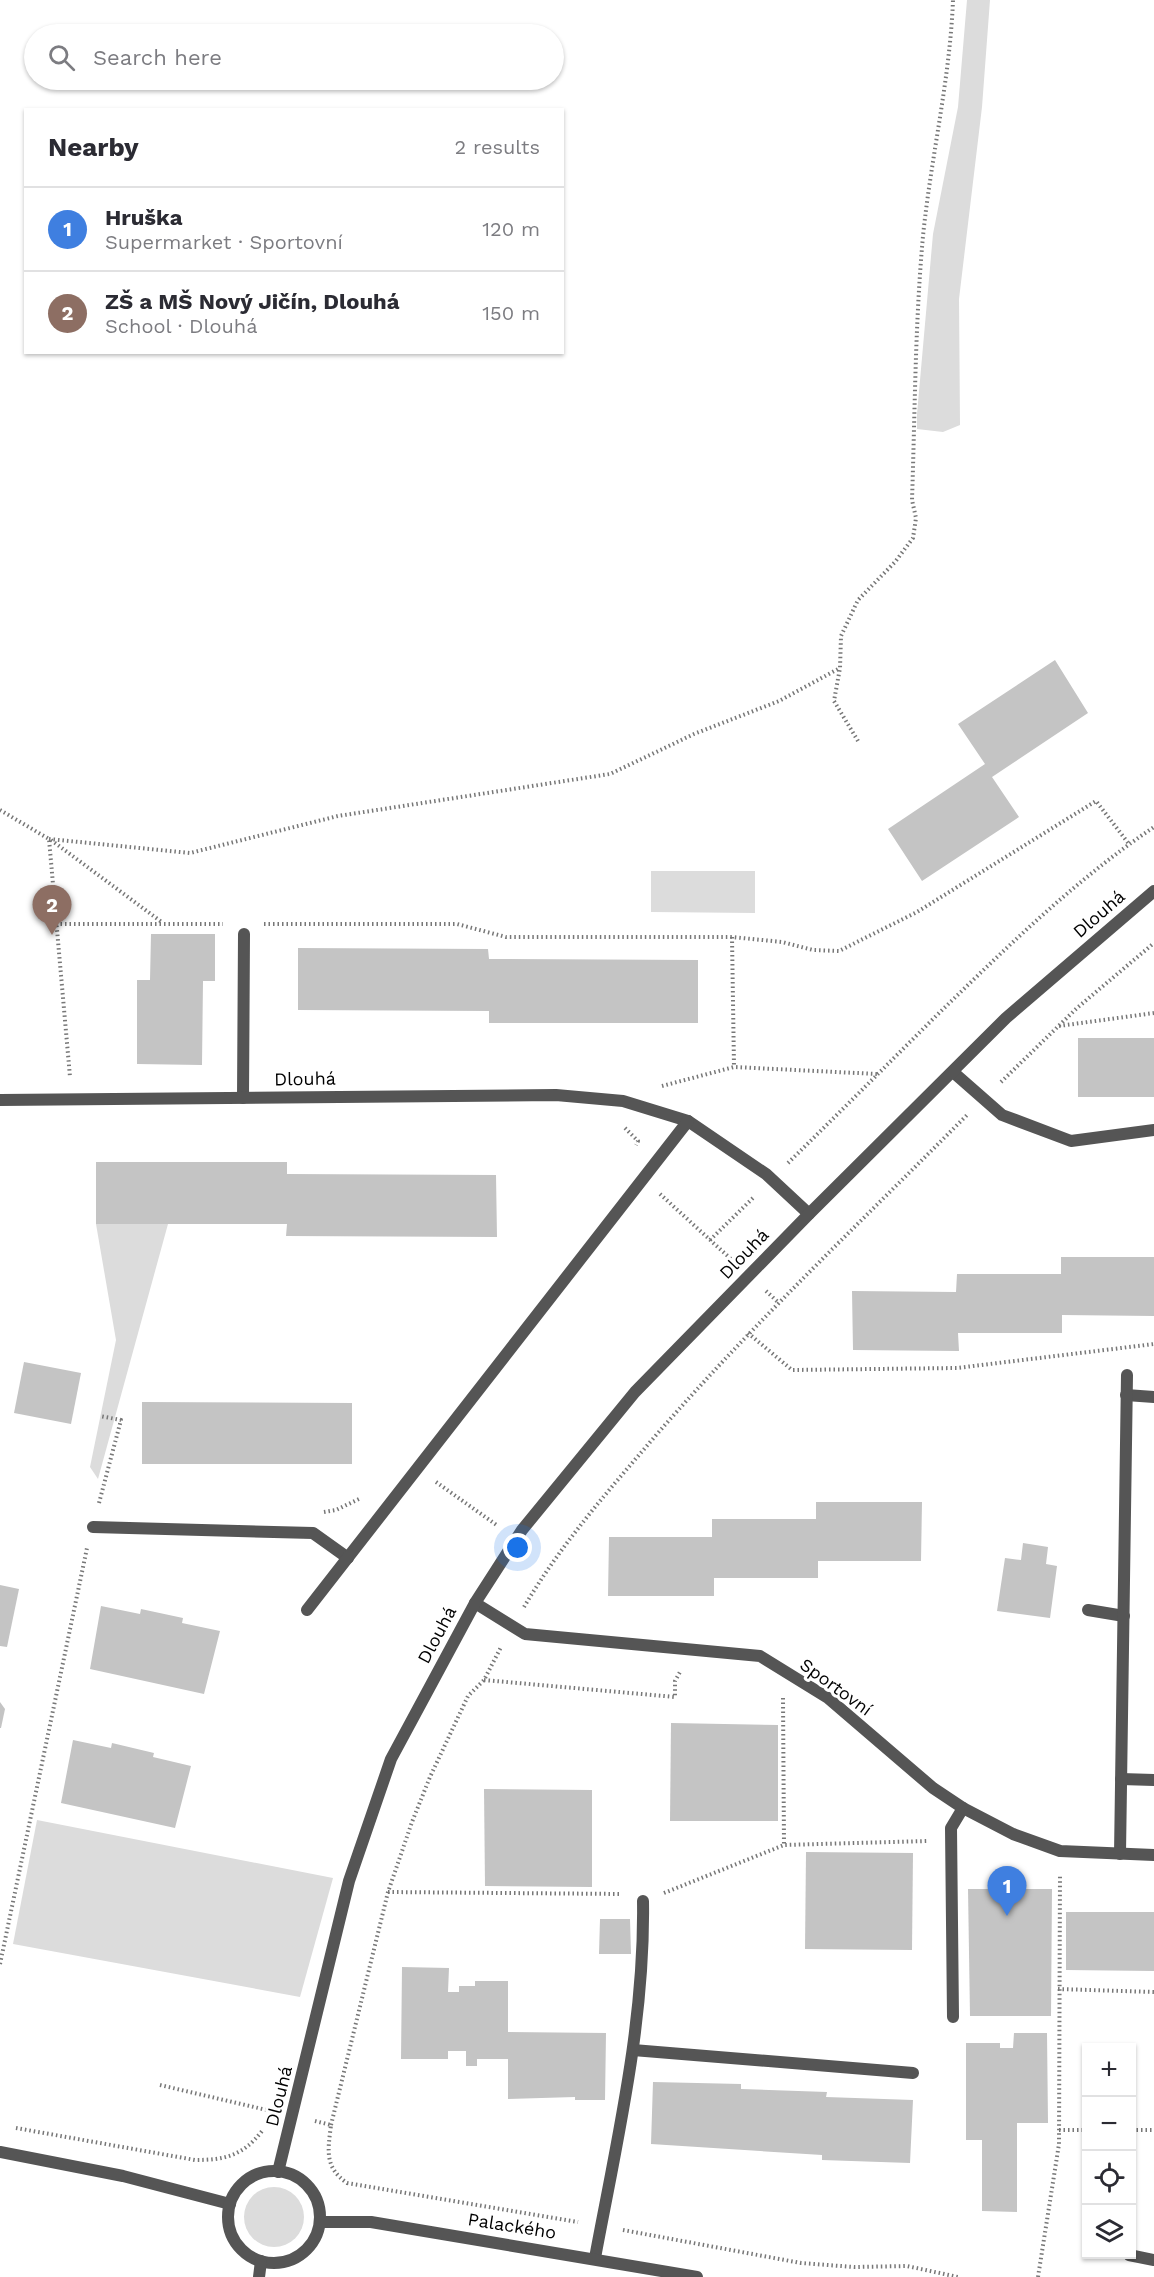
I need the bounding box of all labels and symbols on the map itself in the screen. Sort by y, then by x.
street label: Dlouhá [1068,885,1129,942]
pin: 2 [32,886,72,935]
street label: Dlouhá [274,1067,336,1090]
street label: Dlouhá [715,1224,773,1283]
your location [503,1533,532,1562]
street label: Dlouhá [413,1603,460,1667]
street label: Sportovní [796,1653,877,1720]
pin: 1 [988,1866,1026,1916]
street label: Dlouhá [261,2063,296,2128]
street label: Palackého [466,2208,558,2243]

